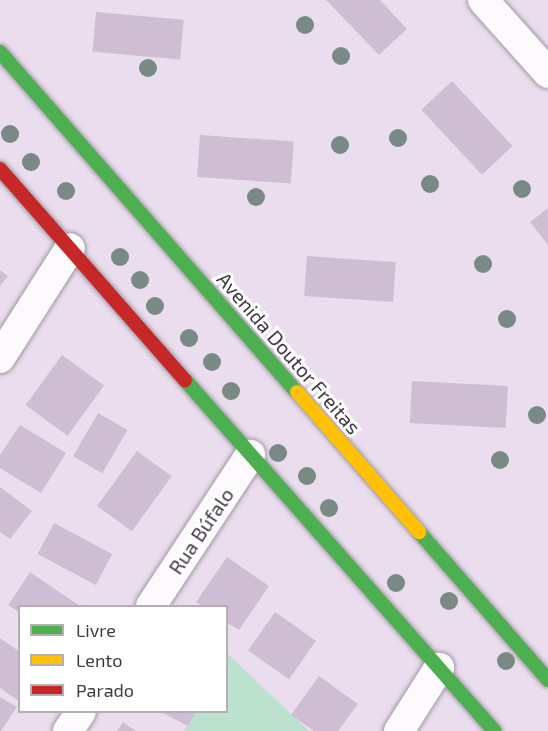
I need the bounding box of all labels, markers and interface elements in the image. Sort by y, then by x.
street label: Avenida Doutor Freitas [212,267,366,439]
street label: Rua Búfalo [163,483,239,579]
legend [18,605,228,713]
text: Livre [76,619,116,641]
text: Lento [76,649,122,671]
text: Parado [76,679,134,701]

